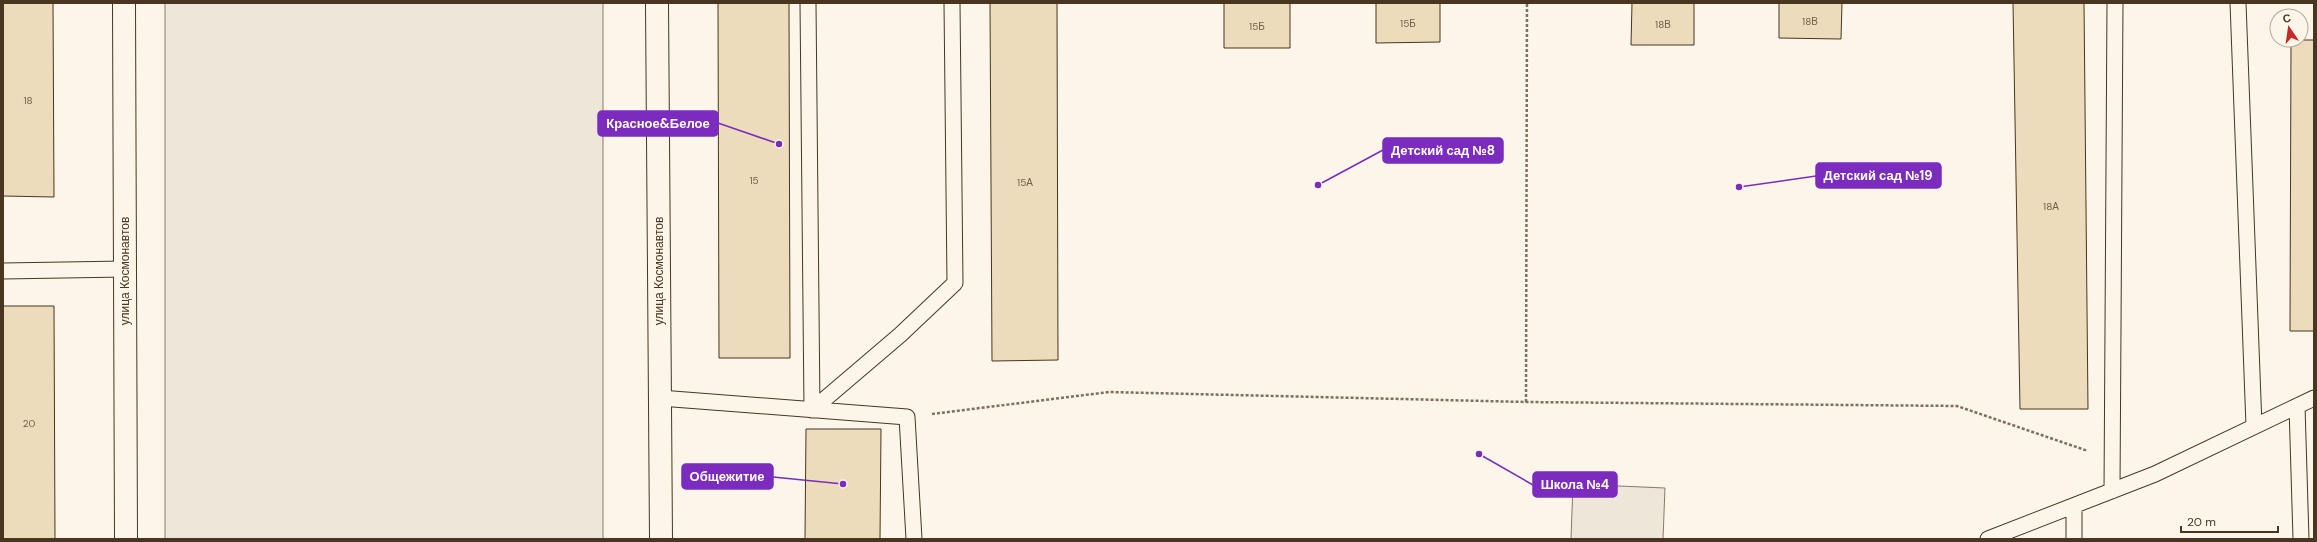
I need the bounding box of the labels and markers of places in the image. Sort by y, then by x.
callout: Красное&Белое [598,111,718,136]
callout: Детский сад №8 [1383,138,1503,163]
callout: Детский сад №19 [1816,163,1941,188]
callout: Общежитие [682,464,773,489]
callout: Школа №4 [1533,472,1617,497]

